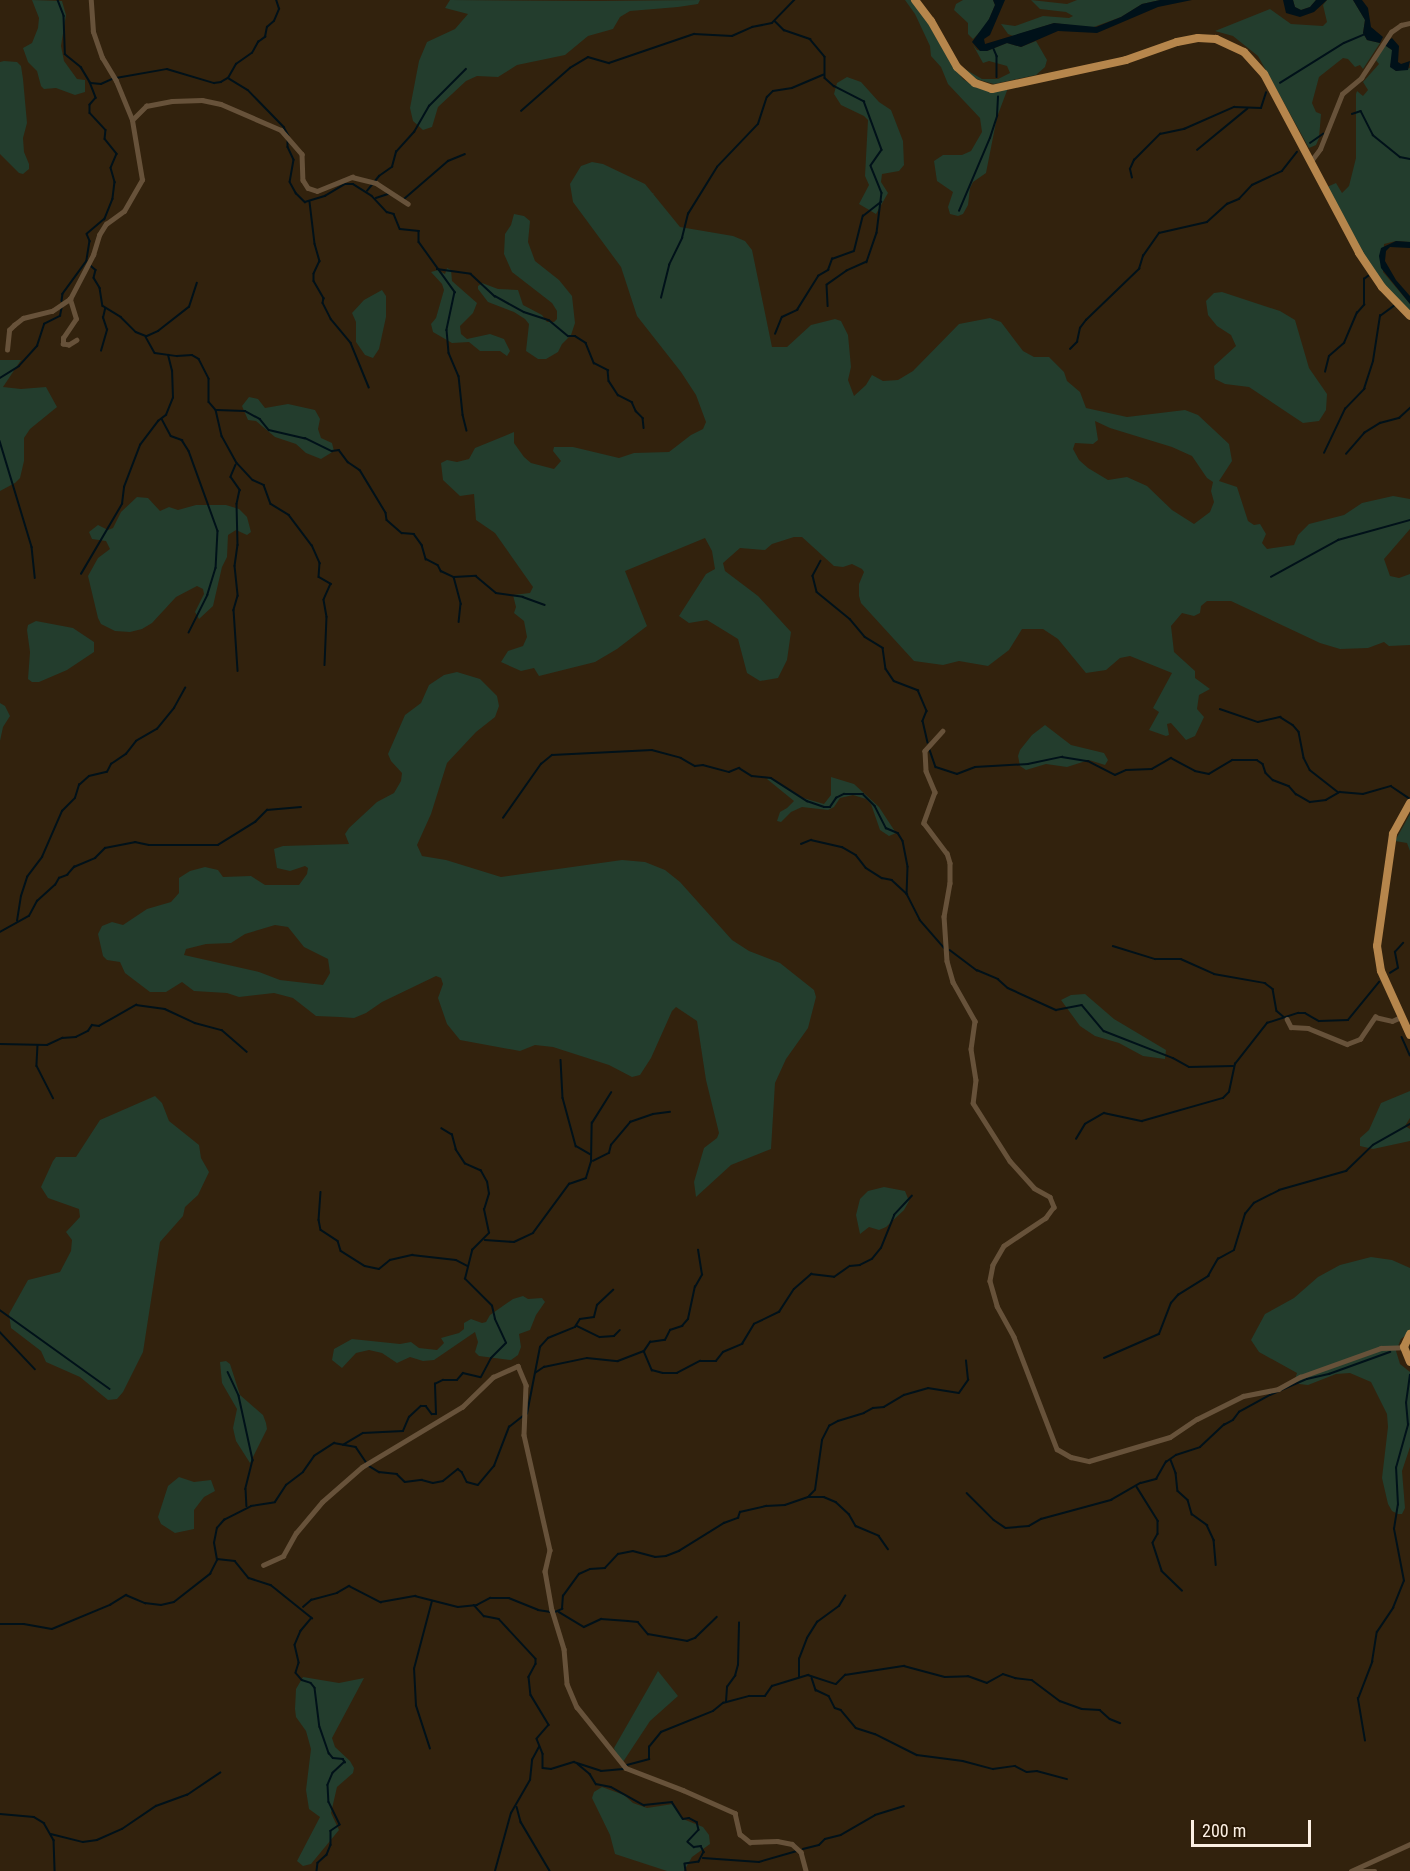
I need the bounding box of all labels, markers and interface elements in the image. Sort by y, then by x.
scale bar [1194,1808,1314,1846]
text: 200 m [1202,1820,1246,1841]

